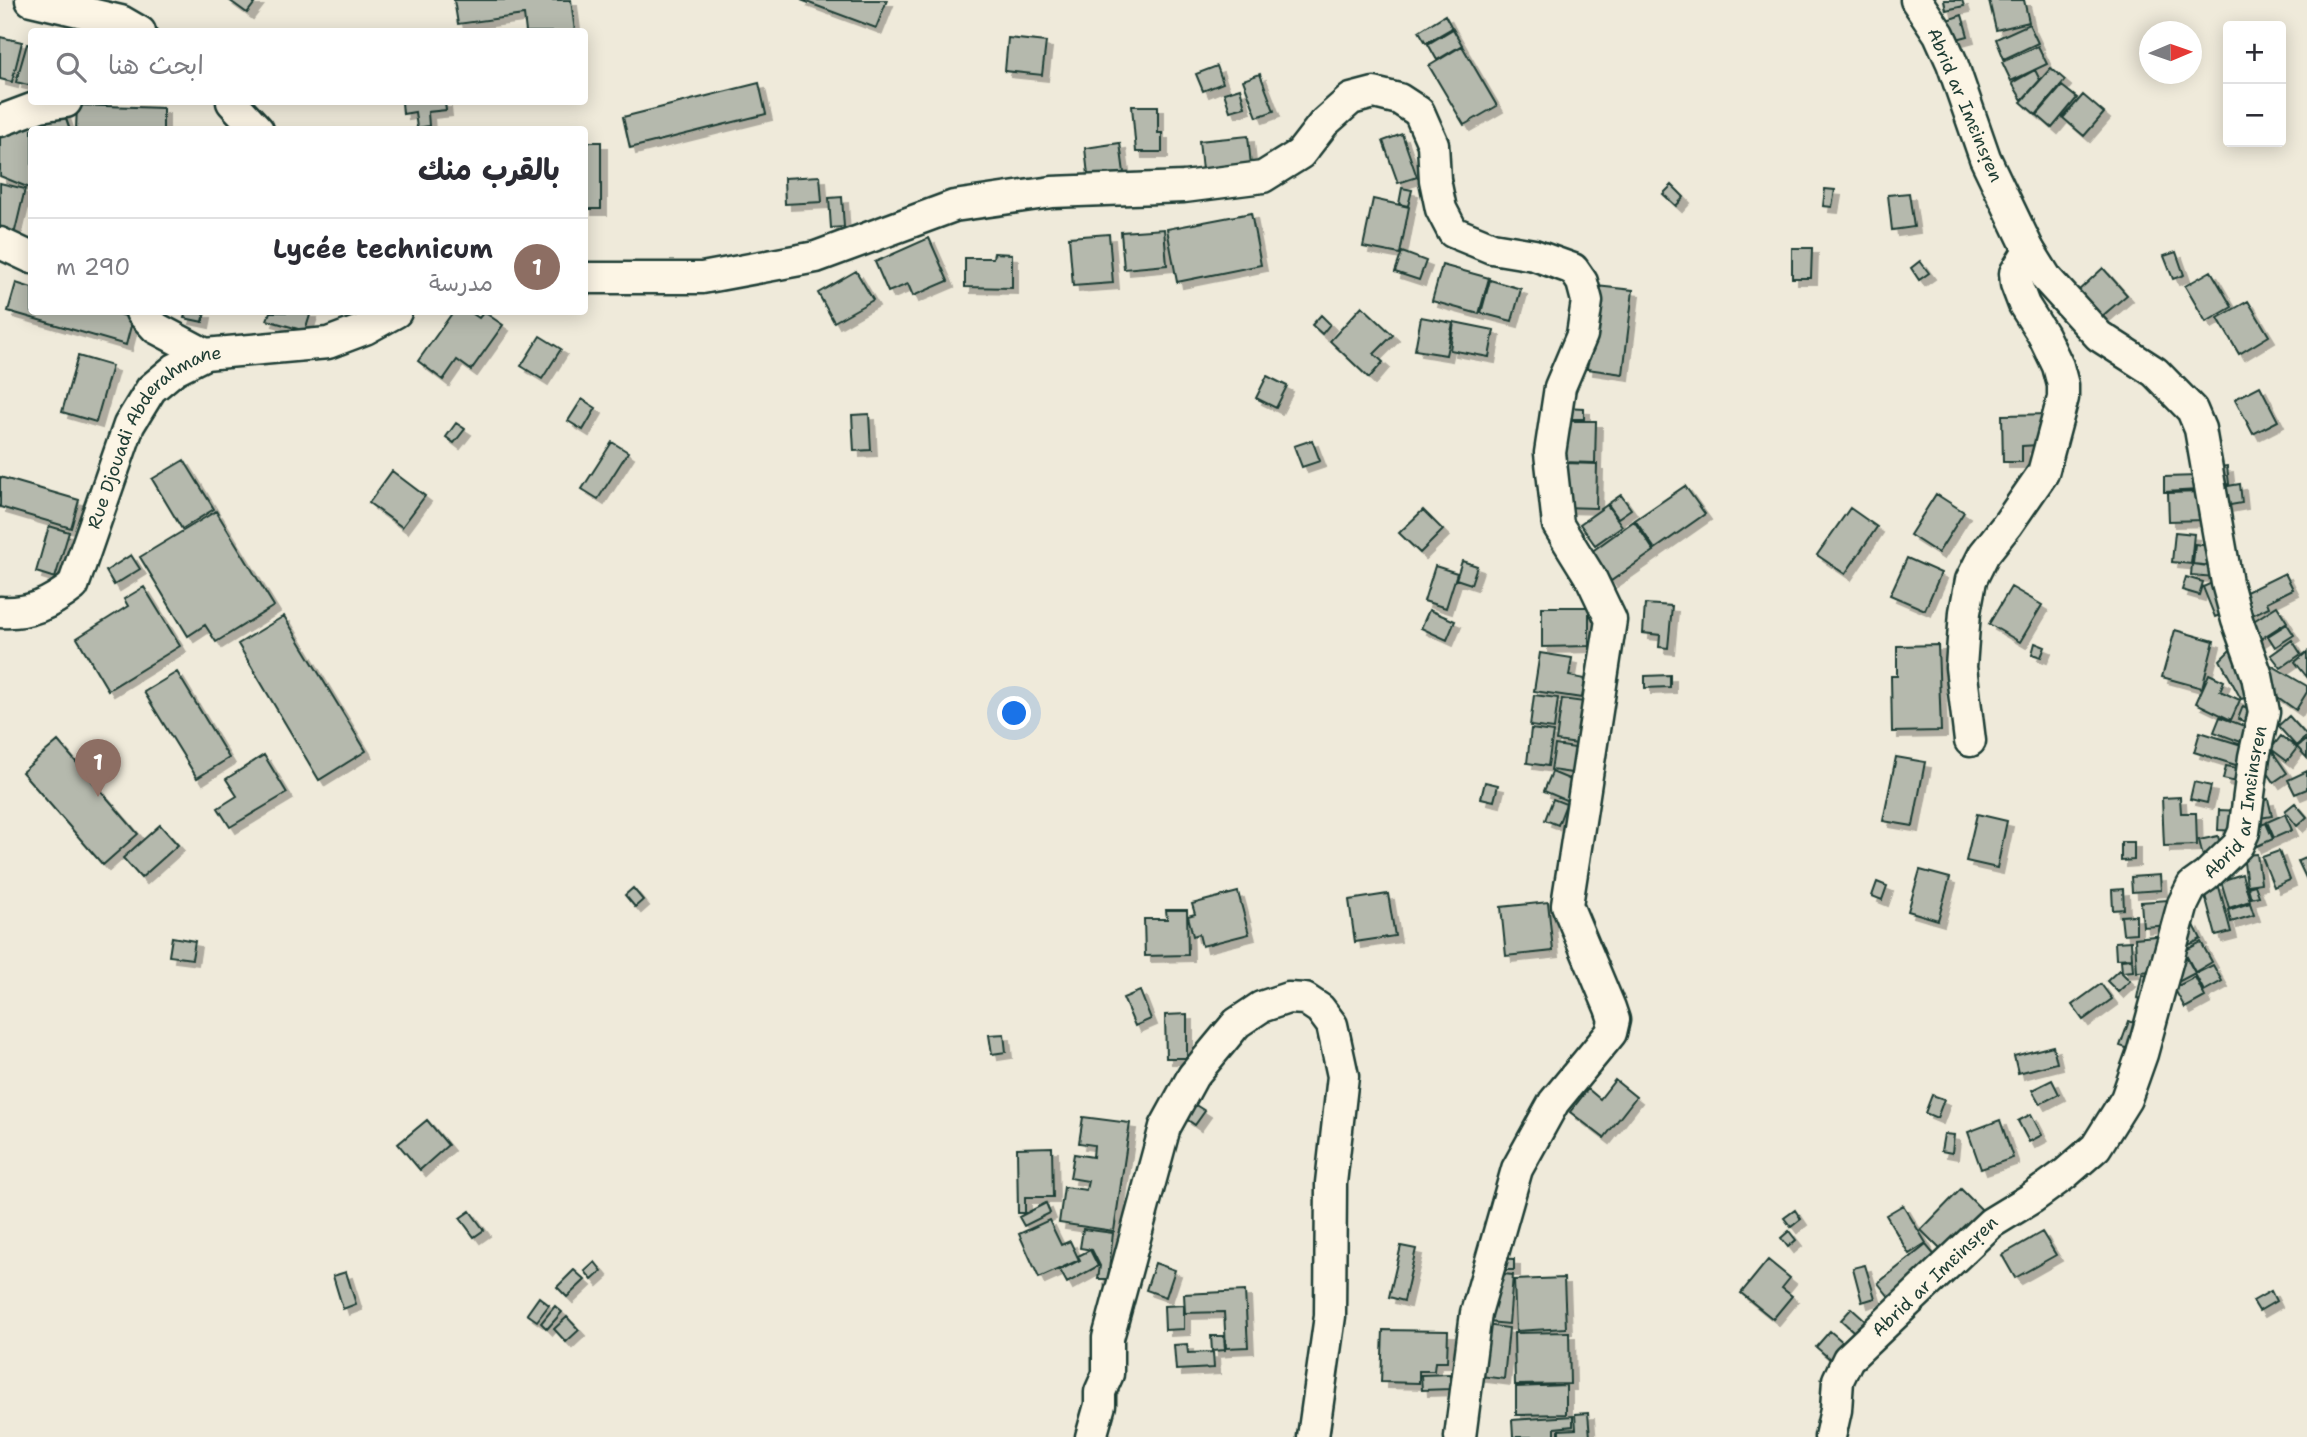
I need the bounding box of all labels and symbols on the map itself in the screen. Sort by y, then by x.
north arrow [2139,21,2202,84]
street label: Abrid ar Imɛinsṛen [1922,24,2008,186]
street label: Rue Djouadi Abderahmane [82,341,222,532]
your location [997,696,1031,730]
street label: Abrid ar Imɛinsṛen [2198,723,2273,884]
pin: 1 [75,739,121,797]
street label: Abrid ar Imɛinsṛen [1867,1211,2003,1342]

